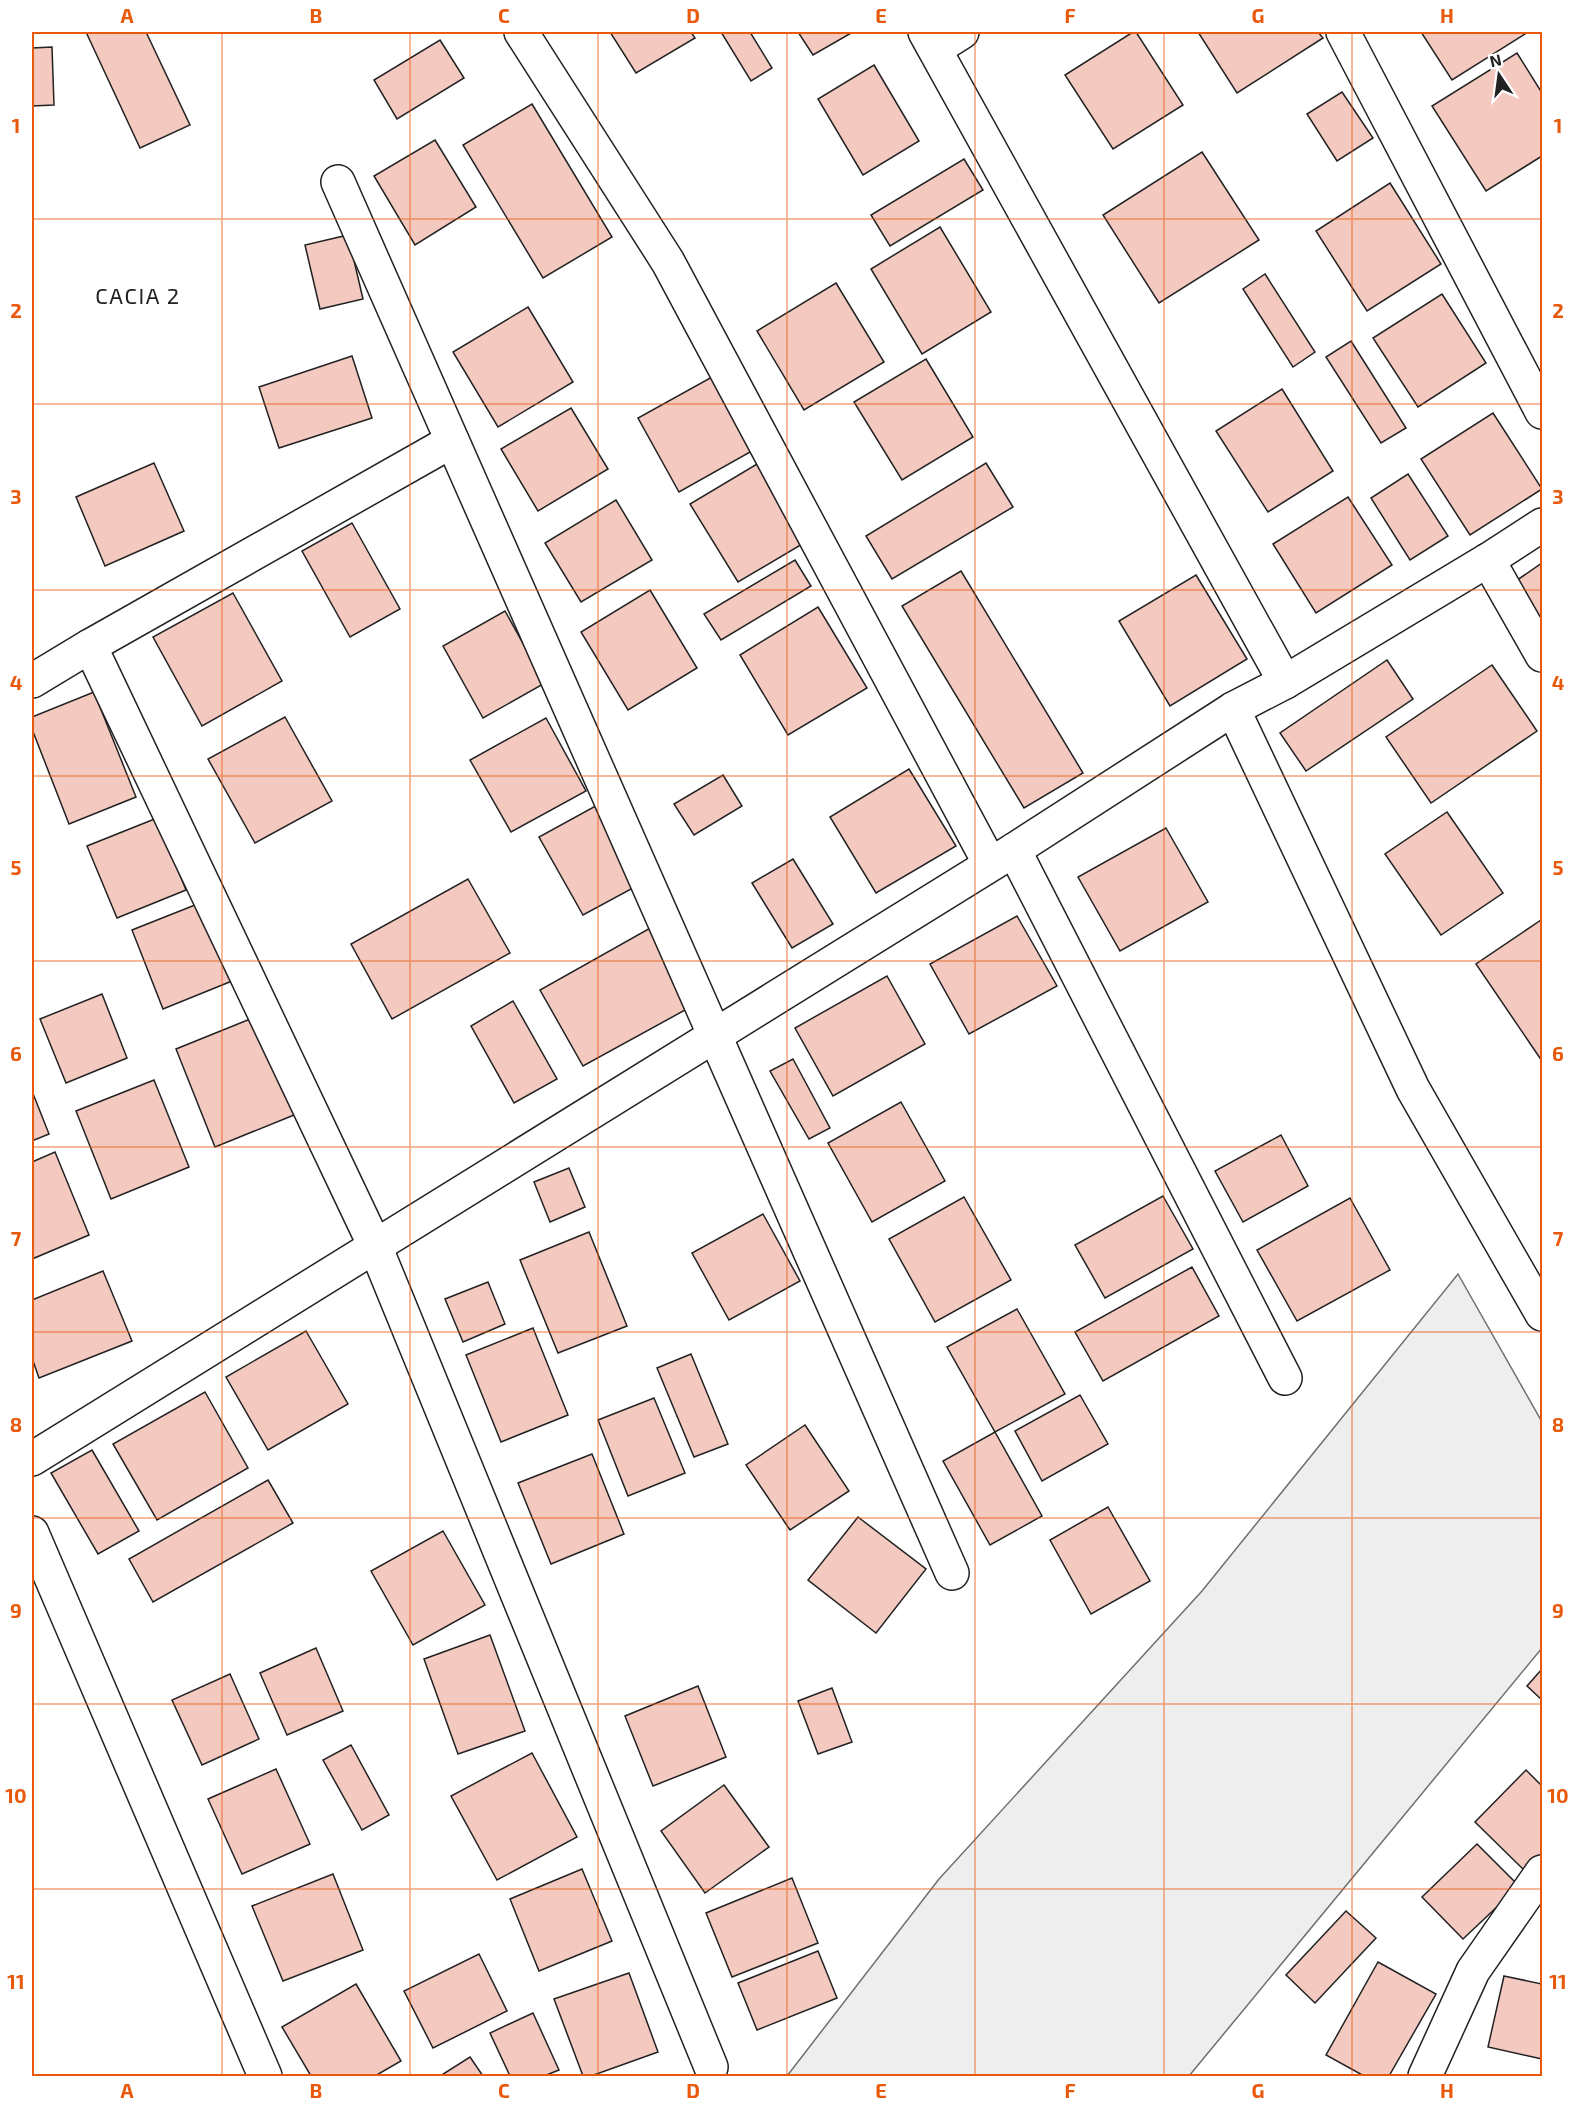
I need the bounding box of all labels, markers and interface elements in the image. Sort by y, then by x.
text: A [120,3,134,27]
text: B [310,3,322,27]
text: C [498,3,510,27]
text: D [686,3,700,27]
text: E [875,3,887,27]
text: F [1064,3,1076,27]
text: G [1252,3,1264,27]
text: H [1440,3,1454,27]
north arrow [1469,45,1529,105]
text: N [1488,49,1503,70]
text: 1 [12,113,20,137]
text: 1 [1554,113,1562,137]
district label: CACIA 2 [95,282,181,308]
text: 2 [10,298,22,322]
text: 2 [1552,298,1564,322]
text: 3 [10,484,22,508]
text: 3 [1552,484,1564,508]
text: 4 [10,670,23,694]
text: 4 [1552,670,1565,694]
text: 5 [10,855,22,879]
text: 5 [1552,855,1564,879]
text: 6 [10,1041,22,1065]
text: 6 [1552,1041,1564,1065]
text: 7 [11,1226,22,1250]
text: 7 [1553,1226,1564,1250]
text: 8 [10,1412,22,1436]
text: 8 [1552,1412,1564,1436]
text: 9 [10,1598,22,1622]
text: 9 [1552,1598,1564,1622]
text: 10 [5,1783,27,1807]
text: 10 [1547,1783,1569,1807]
text: 11 [7,1969,25,1993]
text: 11 [1549,1969,1567,1993]
text: A [120,2078,134,2102]
text: B [310,2078,322,2102]
text: C [498,2078,510,2102]
text: D [686,2078,700,2102]
text: E [875,2078,887,2102]
text: F [1064,2078,1076,2102]
text: G [1252,2078,1264,2102]
text: H [1440,2078,1454,2102]

